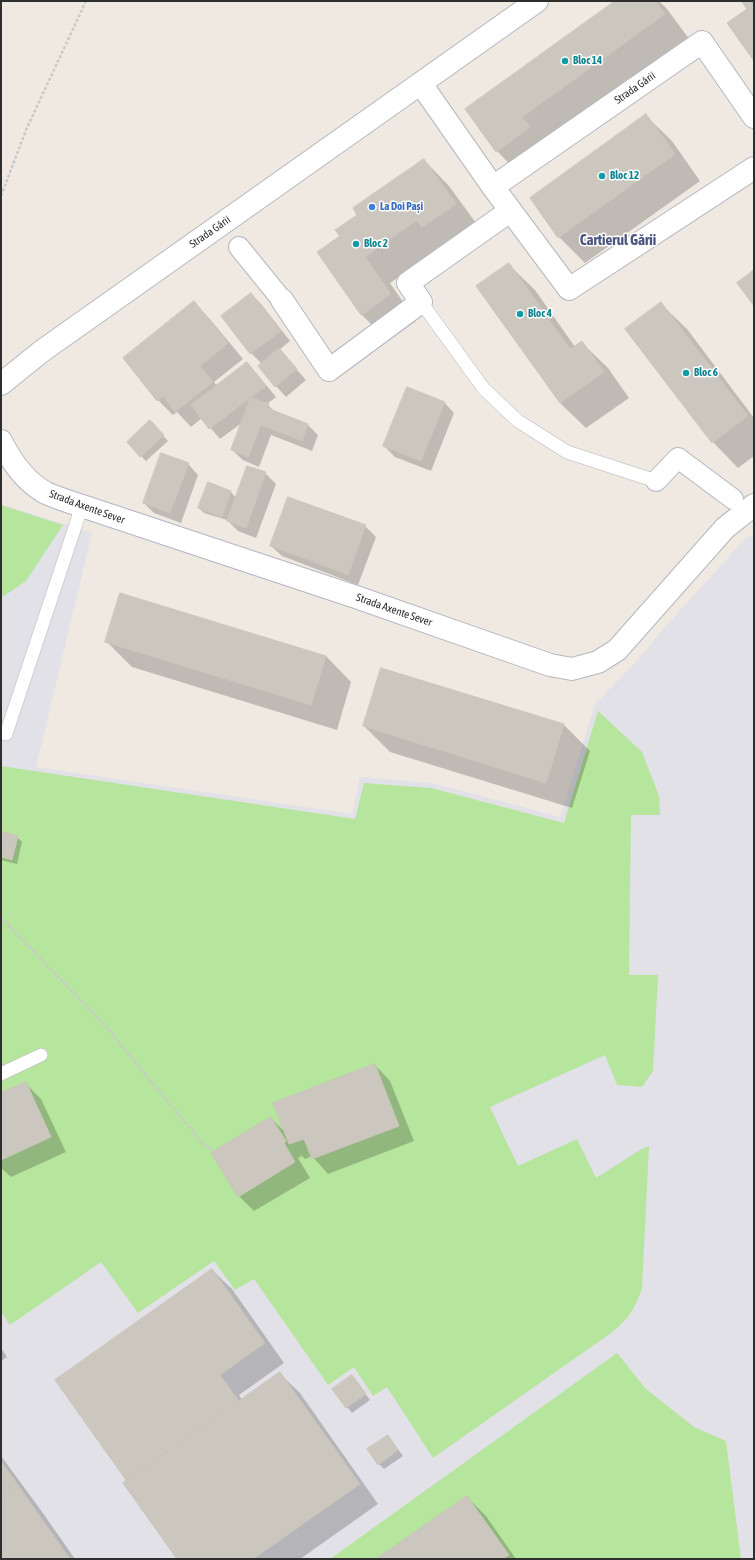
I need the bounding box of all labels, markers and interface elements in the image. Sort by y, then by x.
place label: Bloc 14 [573,54,602,68]
marker: Bloc 14 [560,56,570,66]
street label: Strada Gării [612,69,658,107]
place label: Bloc 12 [610,169,639,183]
marker: Bloc 12 [597,171,607,181]
place label: La Doi Pași [380,200,423,214]
marker: La Doi Pași [367,202,377,212]
street label: Strada Gării [187,213,233,251]
district label: Cartierul Gării [580,231,656,249]
place label: Bloc 2 [364,237,388,251]
marker: Bloc 2 [351,239,361,249]
place label: Bloc 4 [528,307,552,321]
marker: Bloc 4 [515,309,525,319]
place label: Bloc 6 [694,366,718,380]
marker: Bloc 6 [681,368,691,378]
street label: Strada Axente Sever [47,487,127,527]
street label: Strada Axente Sever [354,591,434,629]

